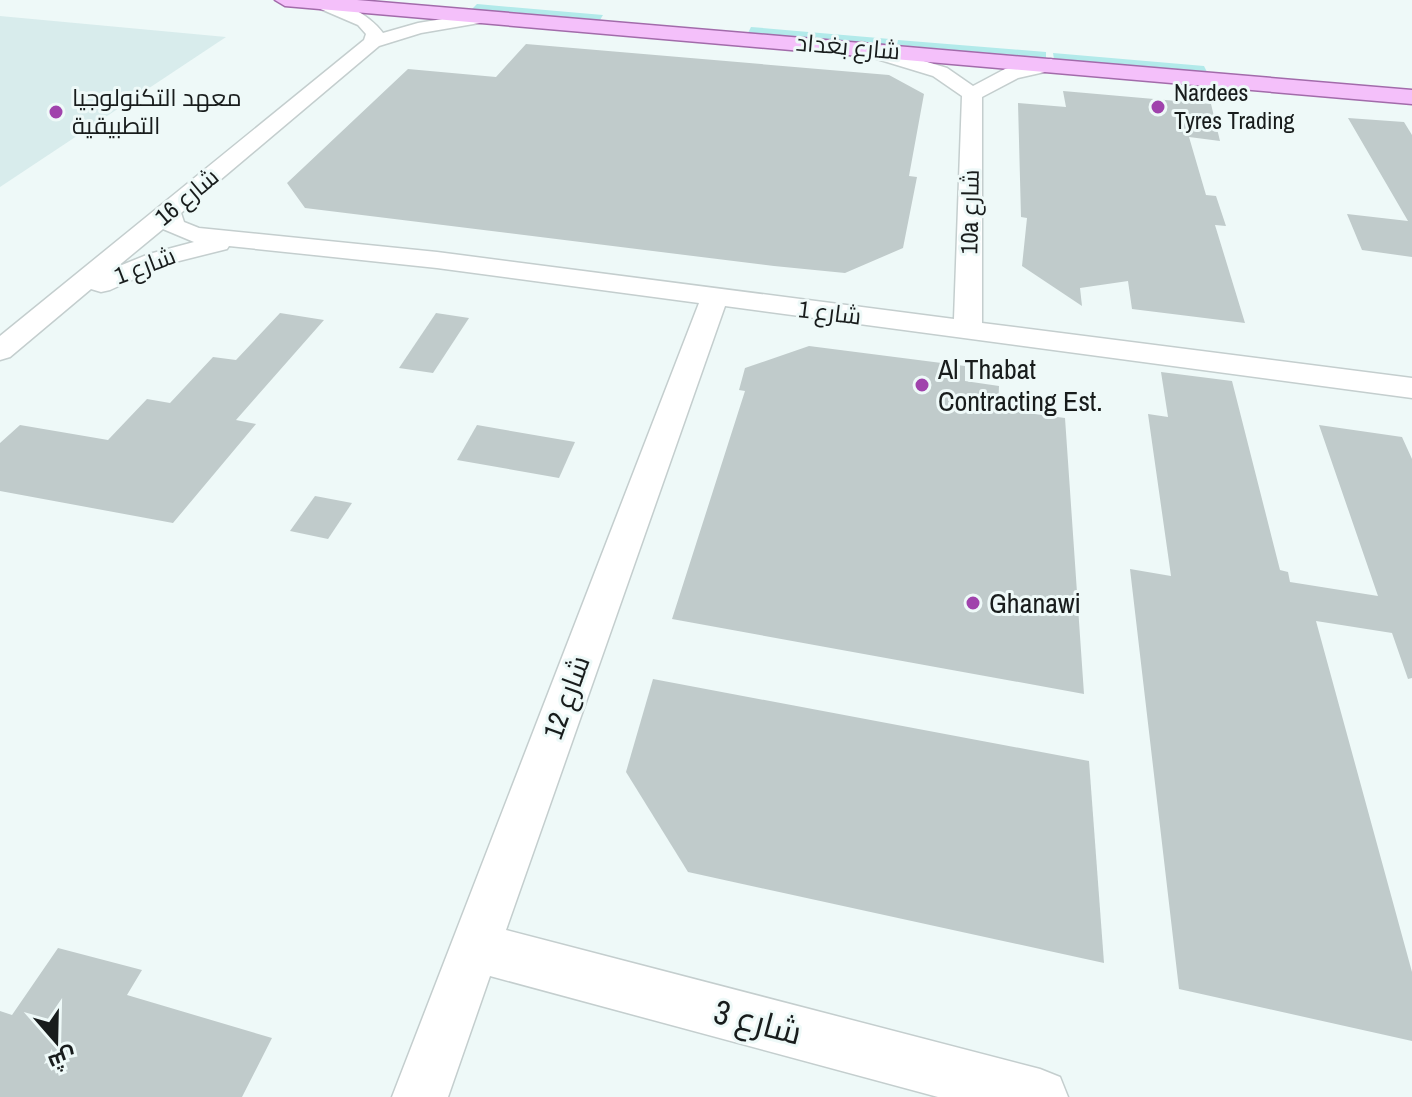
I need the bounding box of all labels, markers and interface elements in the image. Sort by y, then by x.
street label: شارع بغداد [795,26,902,67]
place label: Nardees Tyres Trading [1174,76,1294,136]
place label: معهد التكنولوجيا التطبيقية [72,81,242,141]
marker: Nardees Tyres Trading [1149,98,1167,116]
marker: معهد التكنولوجيا التطبيقية [47,103,65,121]
street label: شارع 16 [148,160,226,233]
street label: 10a شارع [952,169,987,255]
street label: شارع 1 [110,239,180,292]
street label: شارع 1 [797,292,863,333]
place label: Al Thabat Contracting Est. [937,350,1103,420]
marker: Al Thabat Contracting Est. [913,376,931,394]
place label: Ghanawi [989,584,1081,622]
marker: Ghanawi [964,594,982,612]
street label: شارع 12 [533,650,599,744]
street label: شارع 3 [709,988,807,1056]
north arrow [16,1001,96,1081]
text: ش [44,1041,81,1079]

